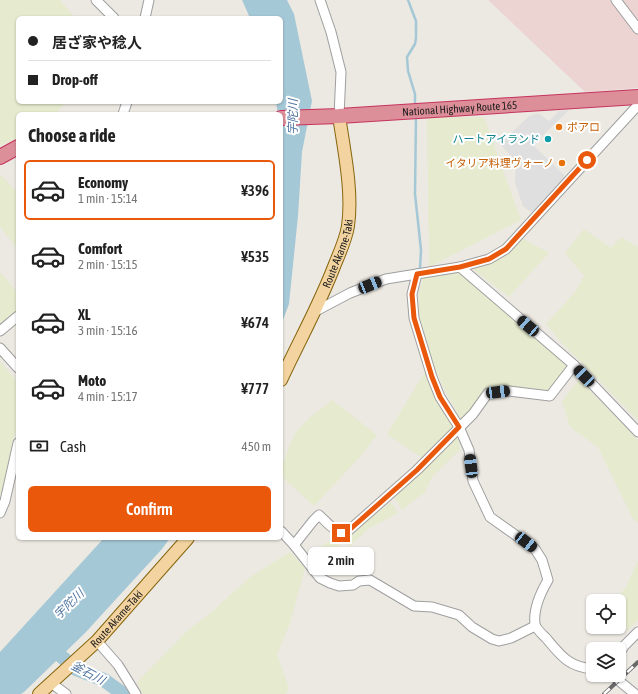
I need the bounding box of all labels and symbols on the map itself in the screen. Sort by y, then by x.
water label: 宇陀川 [286,97,300,135]
street label: National Highway Route 165 [402,99,518,118]
place label: ポアロ [567,121,600,133]
marker: ポアロ [554,122,564,132]
place label: ハートアイランド [453,133,540,145]
marker: ハートアイランド [543,134,553,144]
route start [578,151,596,169]
place label: イタリア料理ヴォーノ [445,157,554,169]
marker: イタリア料理ヴォーノ [557,158,567,168]
street label: Route Akame-Taki [320,219,355,290]
car [357,275,383,295]
car [515,314,541,338]
car [571,363,597,389]
car [485,385,511,399]
car [464,453,478,479]
route end [332,524,350,542]
car [513,530,539,554]
callout: 2 min [308,547,374,575]
water label: 宇陀川 [51,585,88,622]
street label: Route Akame-Taki [88,588,145,650]
water label: 釜石川 [69,658,109,689]

